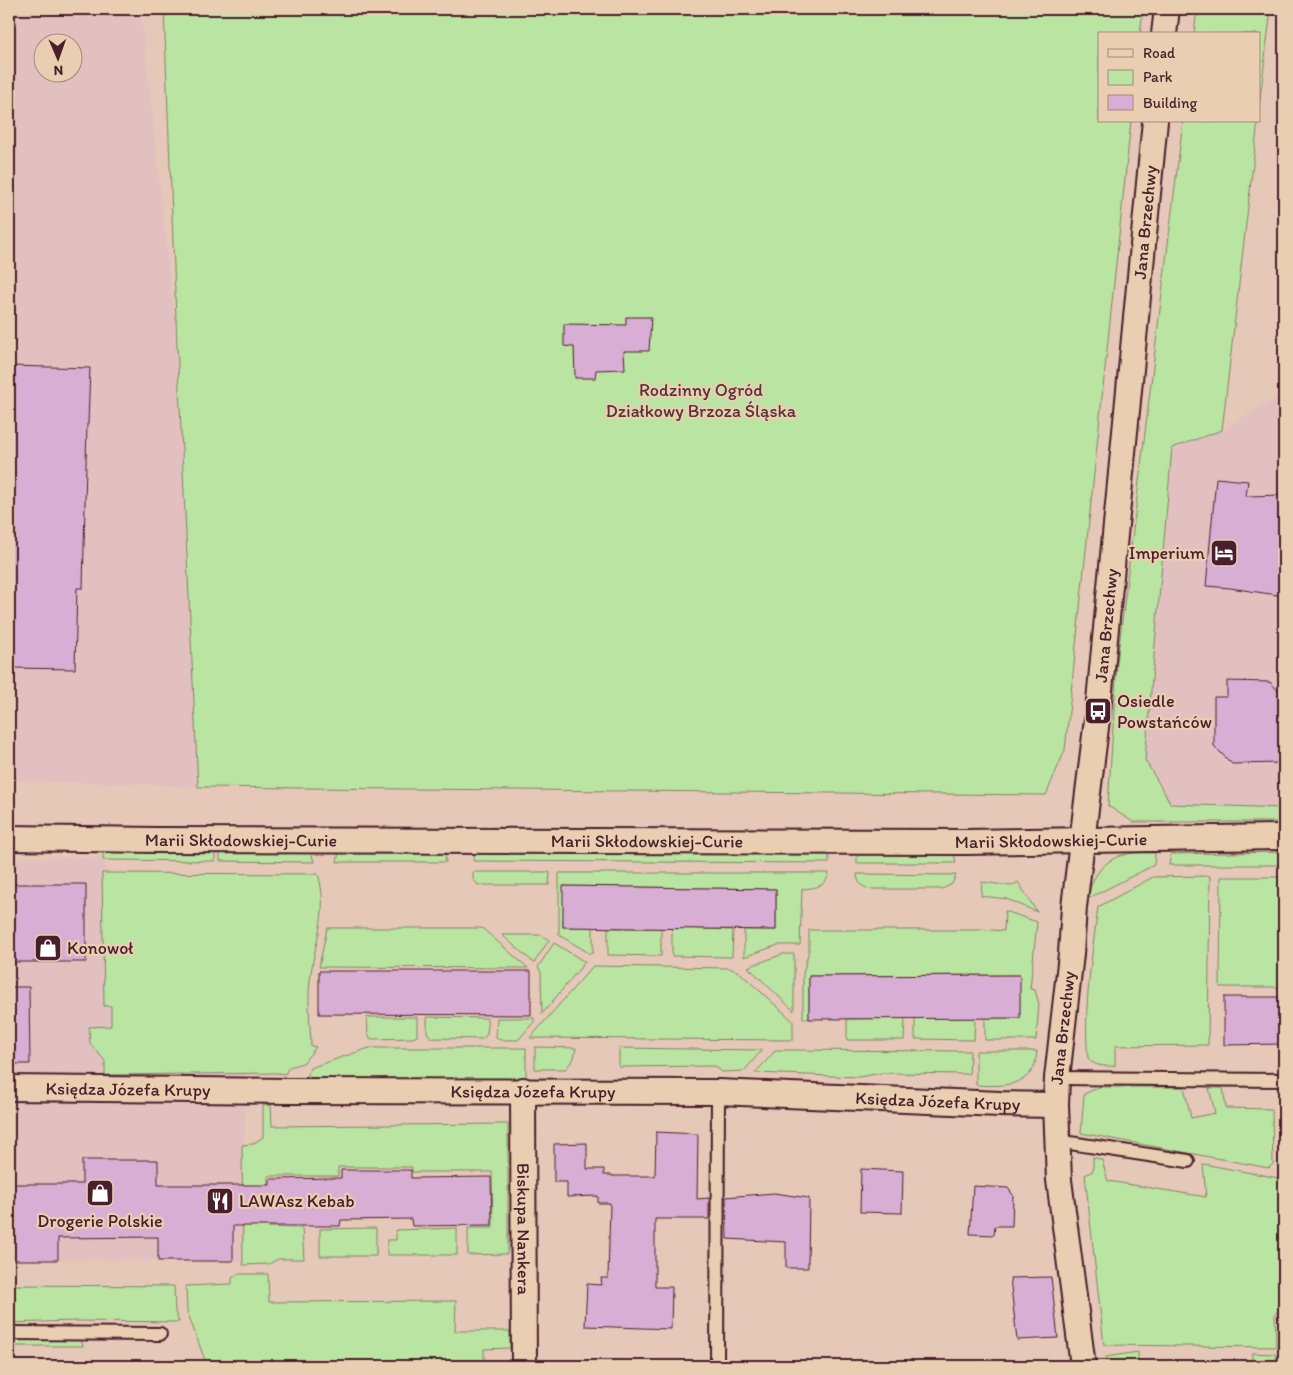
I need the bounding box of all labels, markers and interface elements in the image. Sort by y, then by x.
north arrow [32,32,82,82]
legend [1098,32,1260,122]
text: Road [1143,44,1176,62]
text: N [53,62,63,79]
text: Park [1143,68,1173,86]
text: Building [1143,94,1197,112]
street label: Jana Brzechwy [1129,164,1162,280]
park label: Rodzinny Ogród Działkowy Brzoza Śląska [606,379,797,422]
hotel icon: Imperium [1209,538,1239,568]
place label: Imperium [1129,542,1205,564]
street label: Jana Brzechwy [1090,567,1123,683]
place label: Osiedle Powstańców [1117,690,1212,733]
bus stop icon: Osiedle Powstańców [1083,696,1113,726]
street label: Marii Skłodowskiej-Curie [955,828,1147,853]
street label: Marii Skłodowskiej-Curie [145,829,337,851]
street label: Marii Skłodowskiej-Curie [551,830,743,852]
shop icon: Konowoł [33,933,63,963]
place label: Konowoł [67,937,133,959]
street label: Jana Brzechwy [1046,969,1080,1085]
street label: Księdza Józefa Krupy [45,1077,211,1101]
street label: Księdza Józefa Krupy [450,1080,616,1103]
street label: Księdza Józefa Krupy [855,1087,1021,1115]
street label: Biskupa Nankera [512,1163,535,1296]
shop icon: Drogerie Polskie [85,1178,115,1208]
restaurant icon: LAWAsz Kebab [205,1186,235,1216]
place label: LAWAsz Kebab [239,1190,355,1212]
place label: Drogerie Polskie [37,1210,163,1232]

